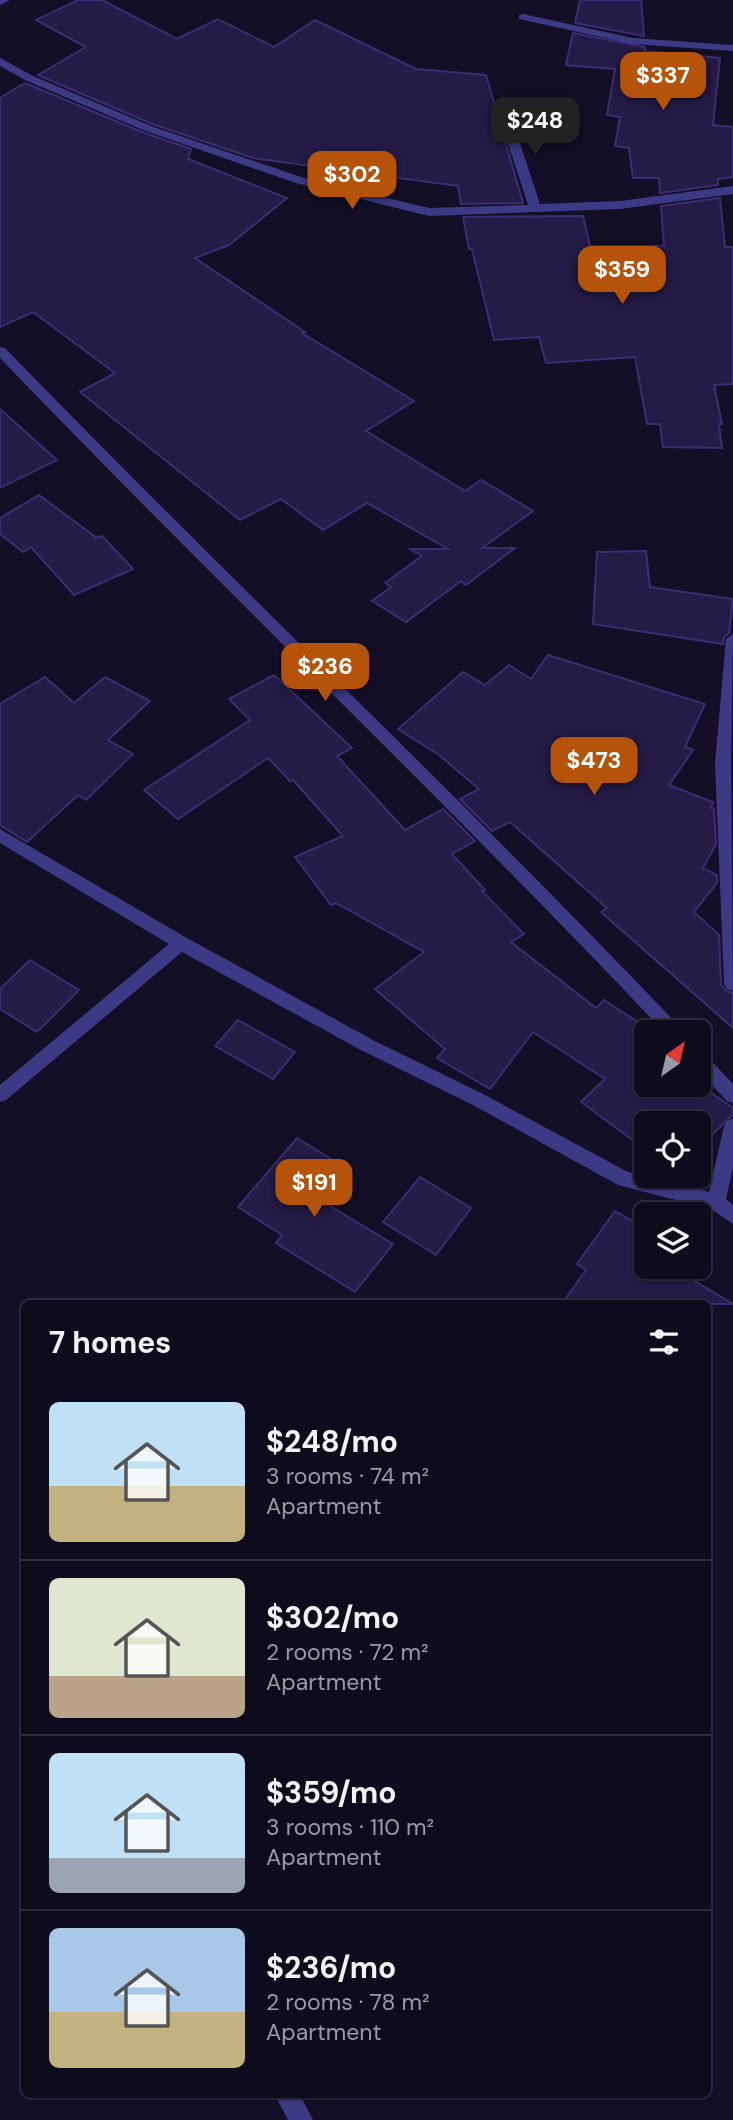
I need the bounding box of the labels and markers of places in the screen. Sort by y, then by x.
pin: $337 [622,52,704,112]
pin: $248 [494,97,576,157]
pin: $302 [311,152,393,211]
pin: $359 [581,246,663,306]
pin: $236 [284,644,366,703]
pin: $473 [553,738,635,797]
pin: $191 [273,1160,355,1219]

